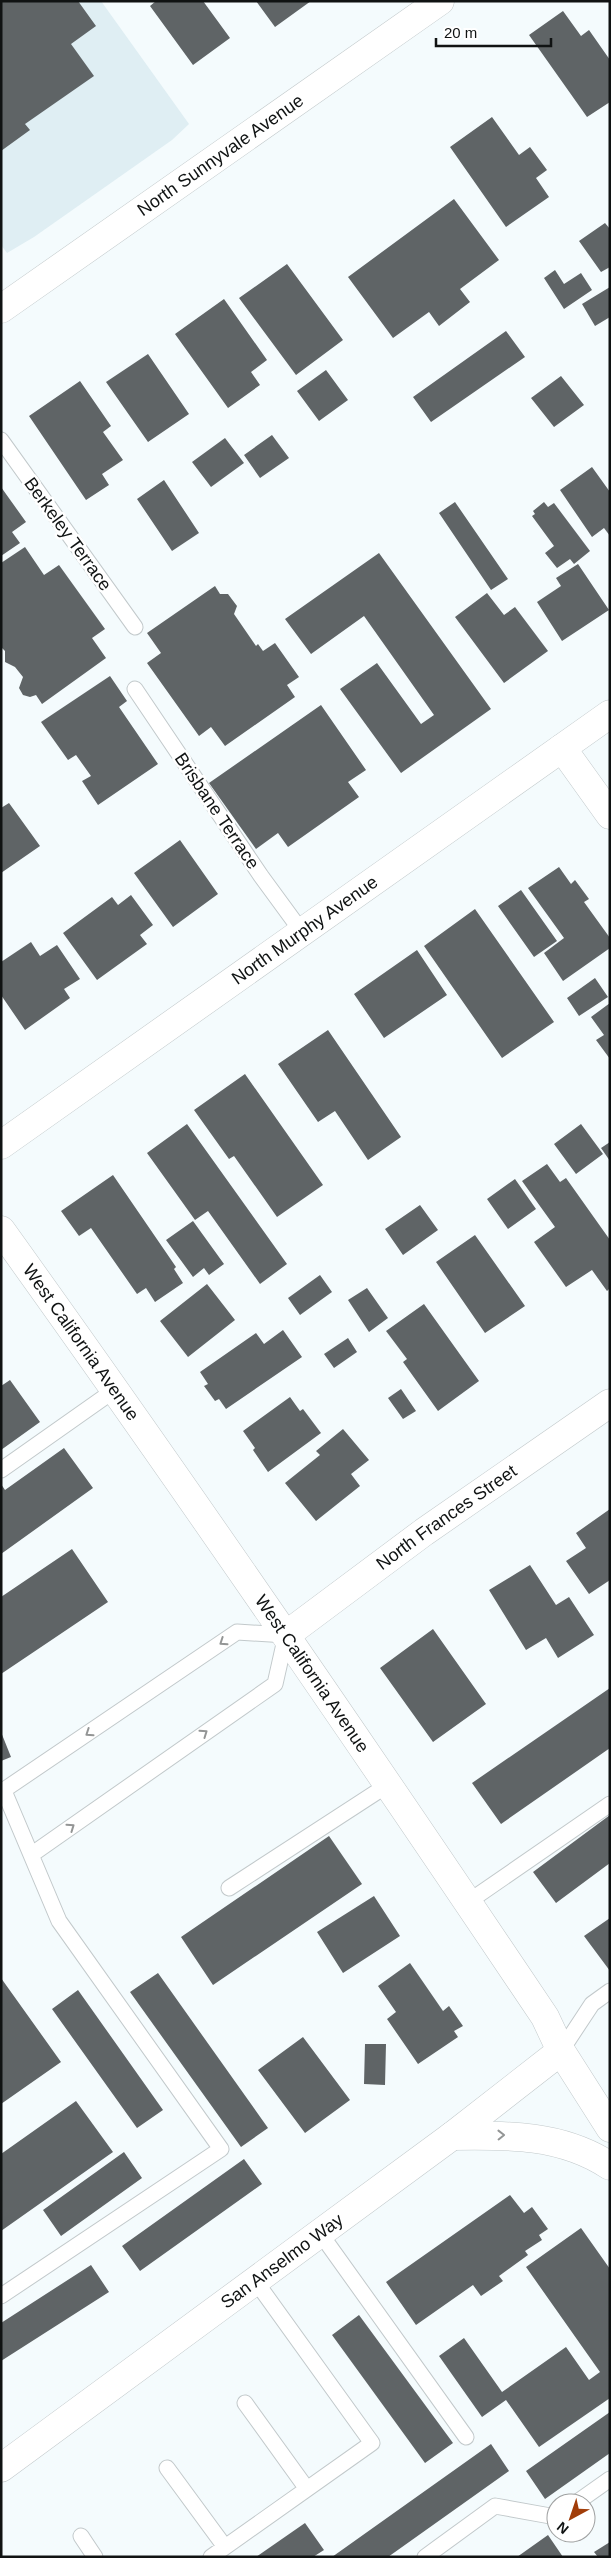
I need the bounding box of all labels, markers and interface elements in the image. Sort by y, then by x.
scale bar [436,15,551,47]
text: 20 m [444,24,477,41]
street label: North Sunnyvale Avenue [134,90,307,220]
street label: Berkeley Terrace [20,474,116,594]
street label: Brisbane Terrace [171,749,263,873]
street label: North Murphy Avenue [228,872,381,988]
street label: West California Avenue [19,1261,143,1424]
street label: North Frances Street [372,1461,520,1574]
street label: West California Avenue [251,1591,373,1756]
one-way arrow [219,1636,228,1645]
one-way arrow [85,1727,94,1736]
one-way arrow [198,1730,208,1739]
one-way arrow [65,1824,75,1833]
one-way arrow [498,2130,505,2140]
street label: San Anselmo Way [217,2210,347,2313]
north arrow [546,2493,596,2543]
text: N [554,2519,572,2537]

